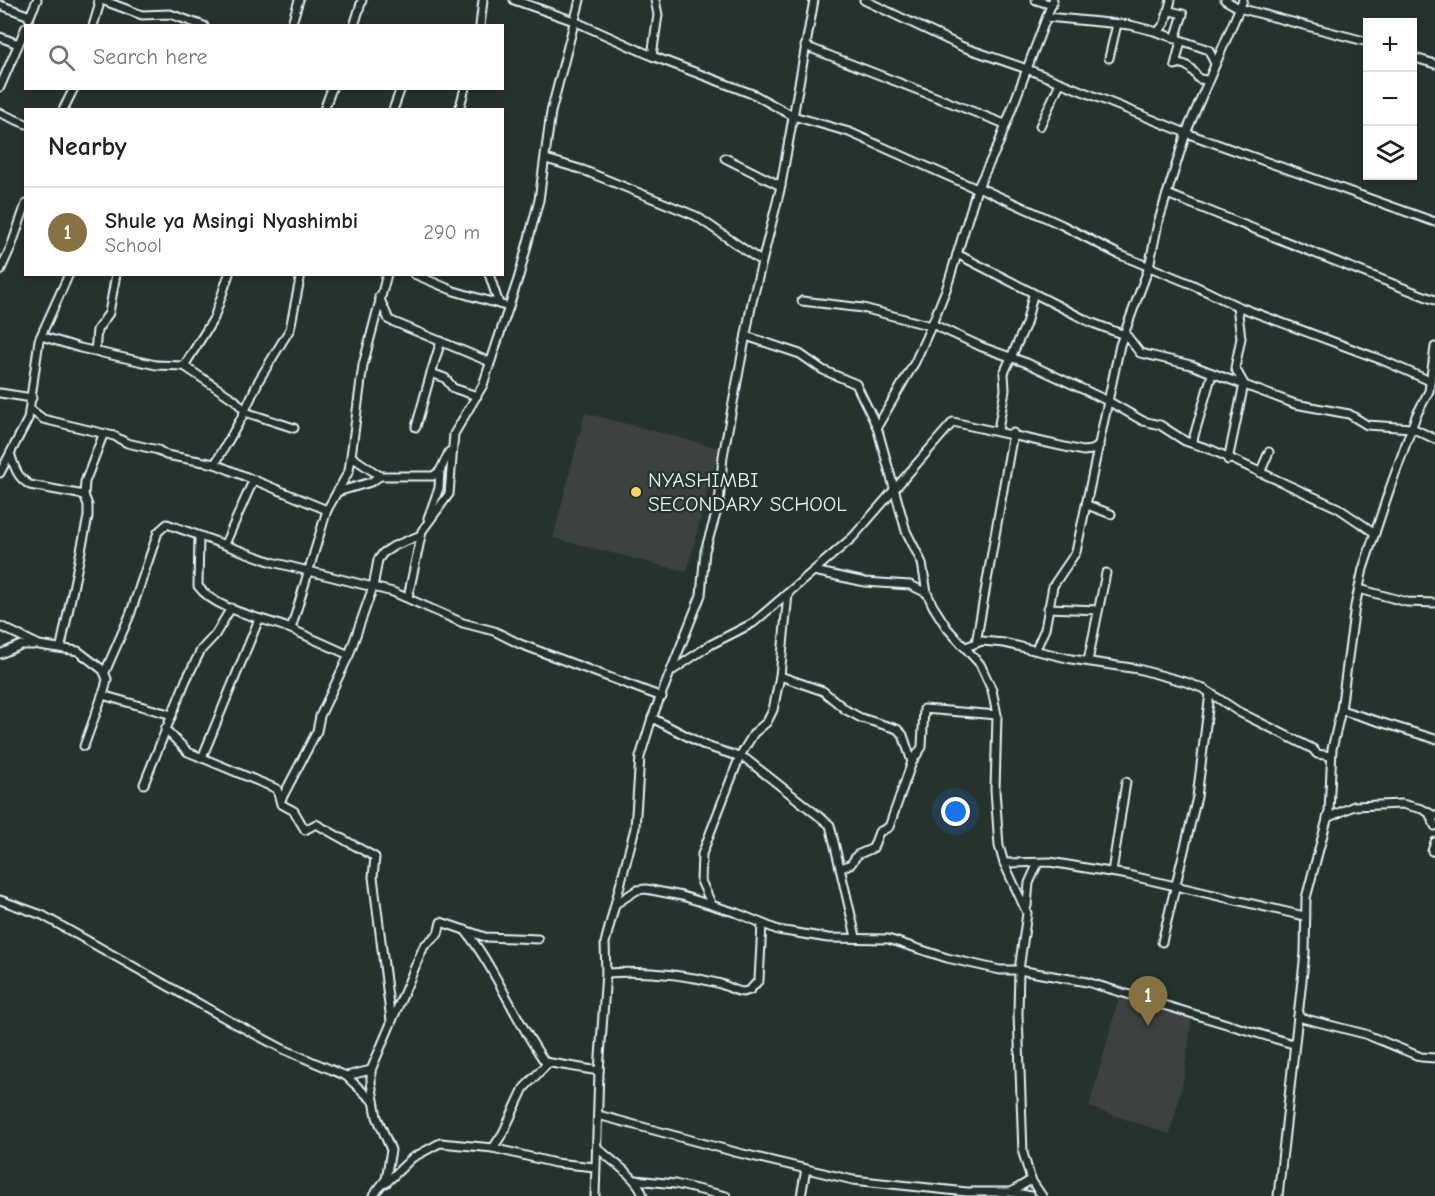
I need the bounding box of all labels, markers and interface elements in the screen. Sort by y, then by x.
map controls [1363,18,1417,180]
button: + [1363,18,1417,72]
search box [24,24,504,90]
icon: search [45,41,78,74]
text: Search here [93,44,208,70]
button: − [1363,72,1417,126]
button: layers [1363,126,1417,180]
text: Nearby [48,132,127,162]
text: Shule ya Msingi Nyashimbi [105,208,358,234]
text: 1 [64,221,71,244]
text: 290 m [424,221,480,244]
text: School [105,234,162,257]
place label: NYASHIMBI SECONDARY SCHOOL [648,468,847,516]
marker: NYASHIMBI SECONDARY SCHOOL [629,485,643,499]
your location [941,797,970,826]
pin: 1 [1128,976,1168,1026]

